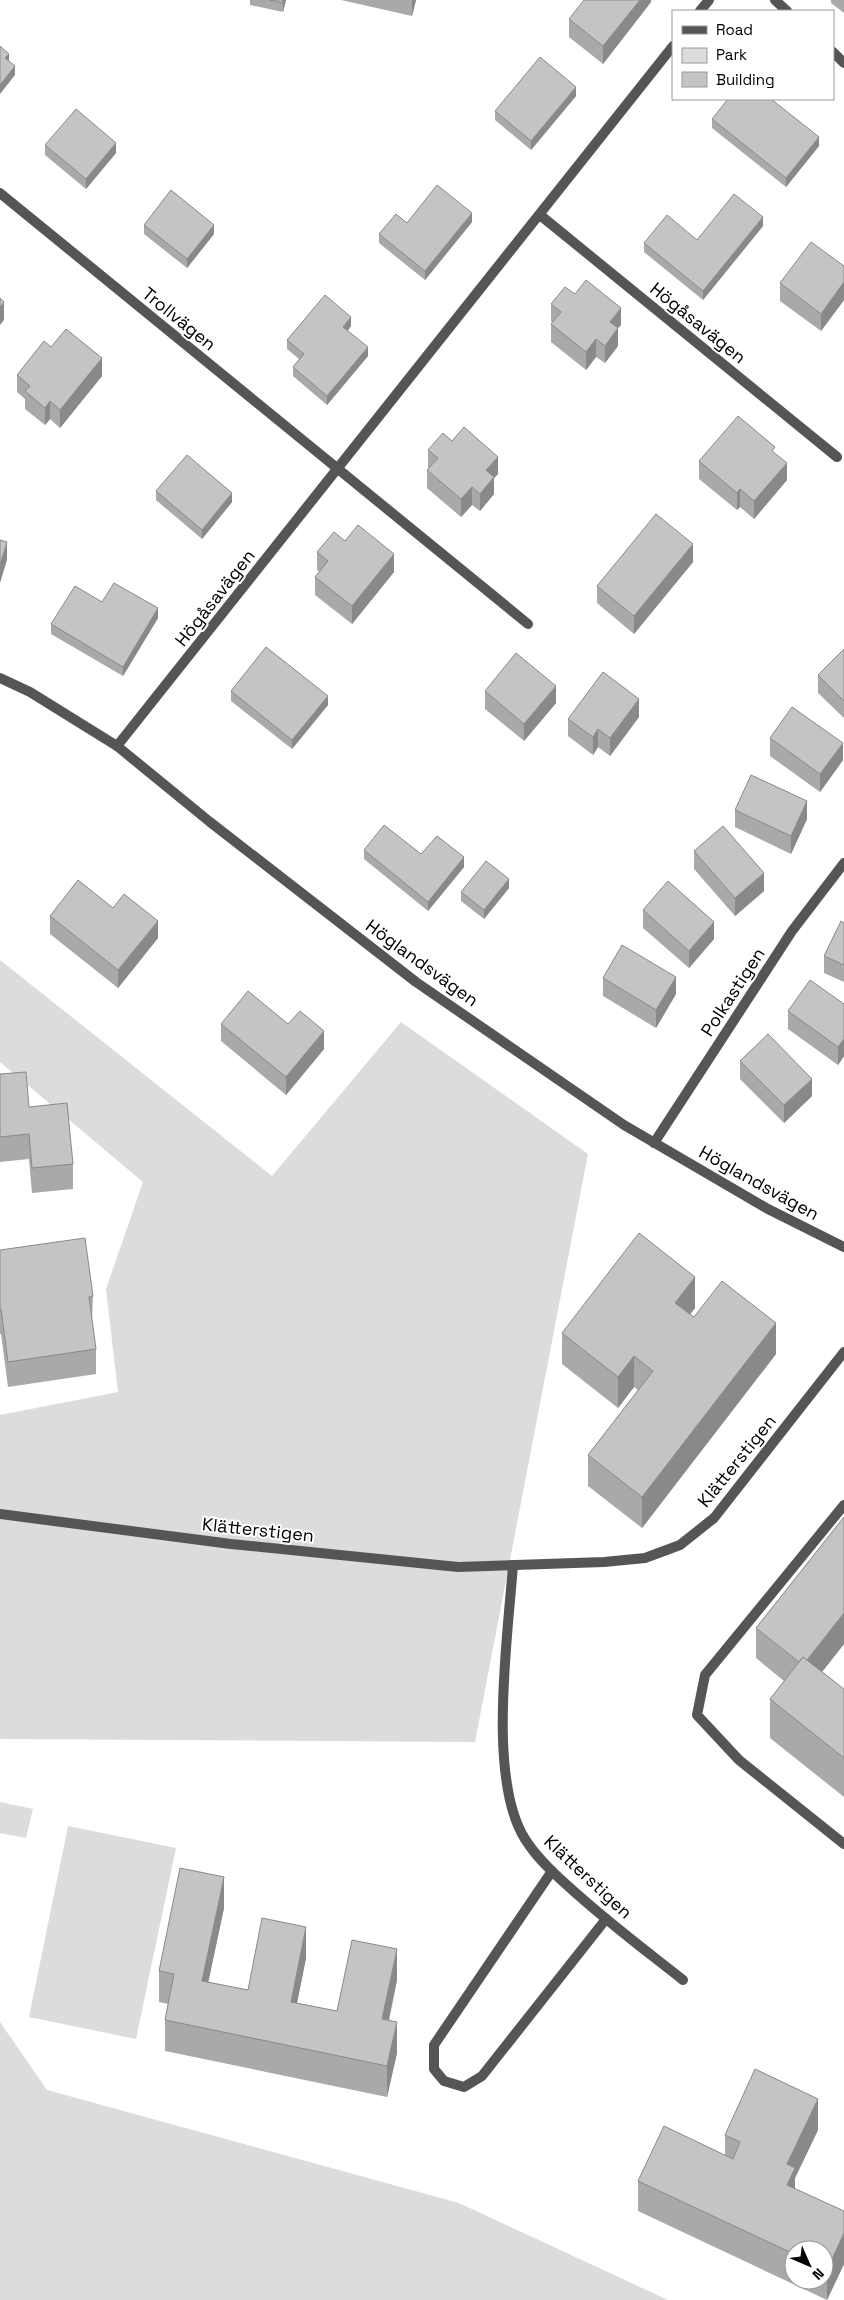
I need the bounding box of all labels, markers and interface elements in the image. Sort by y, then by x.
legend [672,10,834,100]
text: Road [716,20,753,39]
text: Park [716,45,747,64]
text: Building [716,70,775,89]
street label: Högåsavägen [646,277,751,368]
street label: Trollvägen [138,282,221,355]
street label: Högåsavägen [170,545,260,651]
street label: Höglandsvägen [361,914,483,1011]
street label: Polkastigen [695,943,770,1040]
street label: Höglandsvägen [695,1140,823,1225]
street label: Klätterstigen [692,1410,781,1512]
street label: Klätterstigen [201,1512,315,1547]
street label: Klätterstigen [539,1830,637,1923]
north arrow [784,2240,834,2290]
text: N [809,2265,828,2284]

